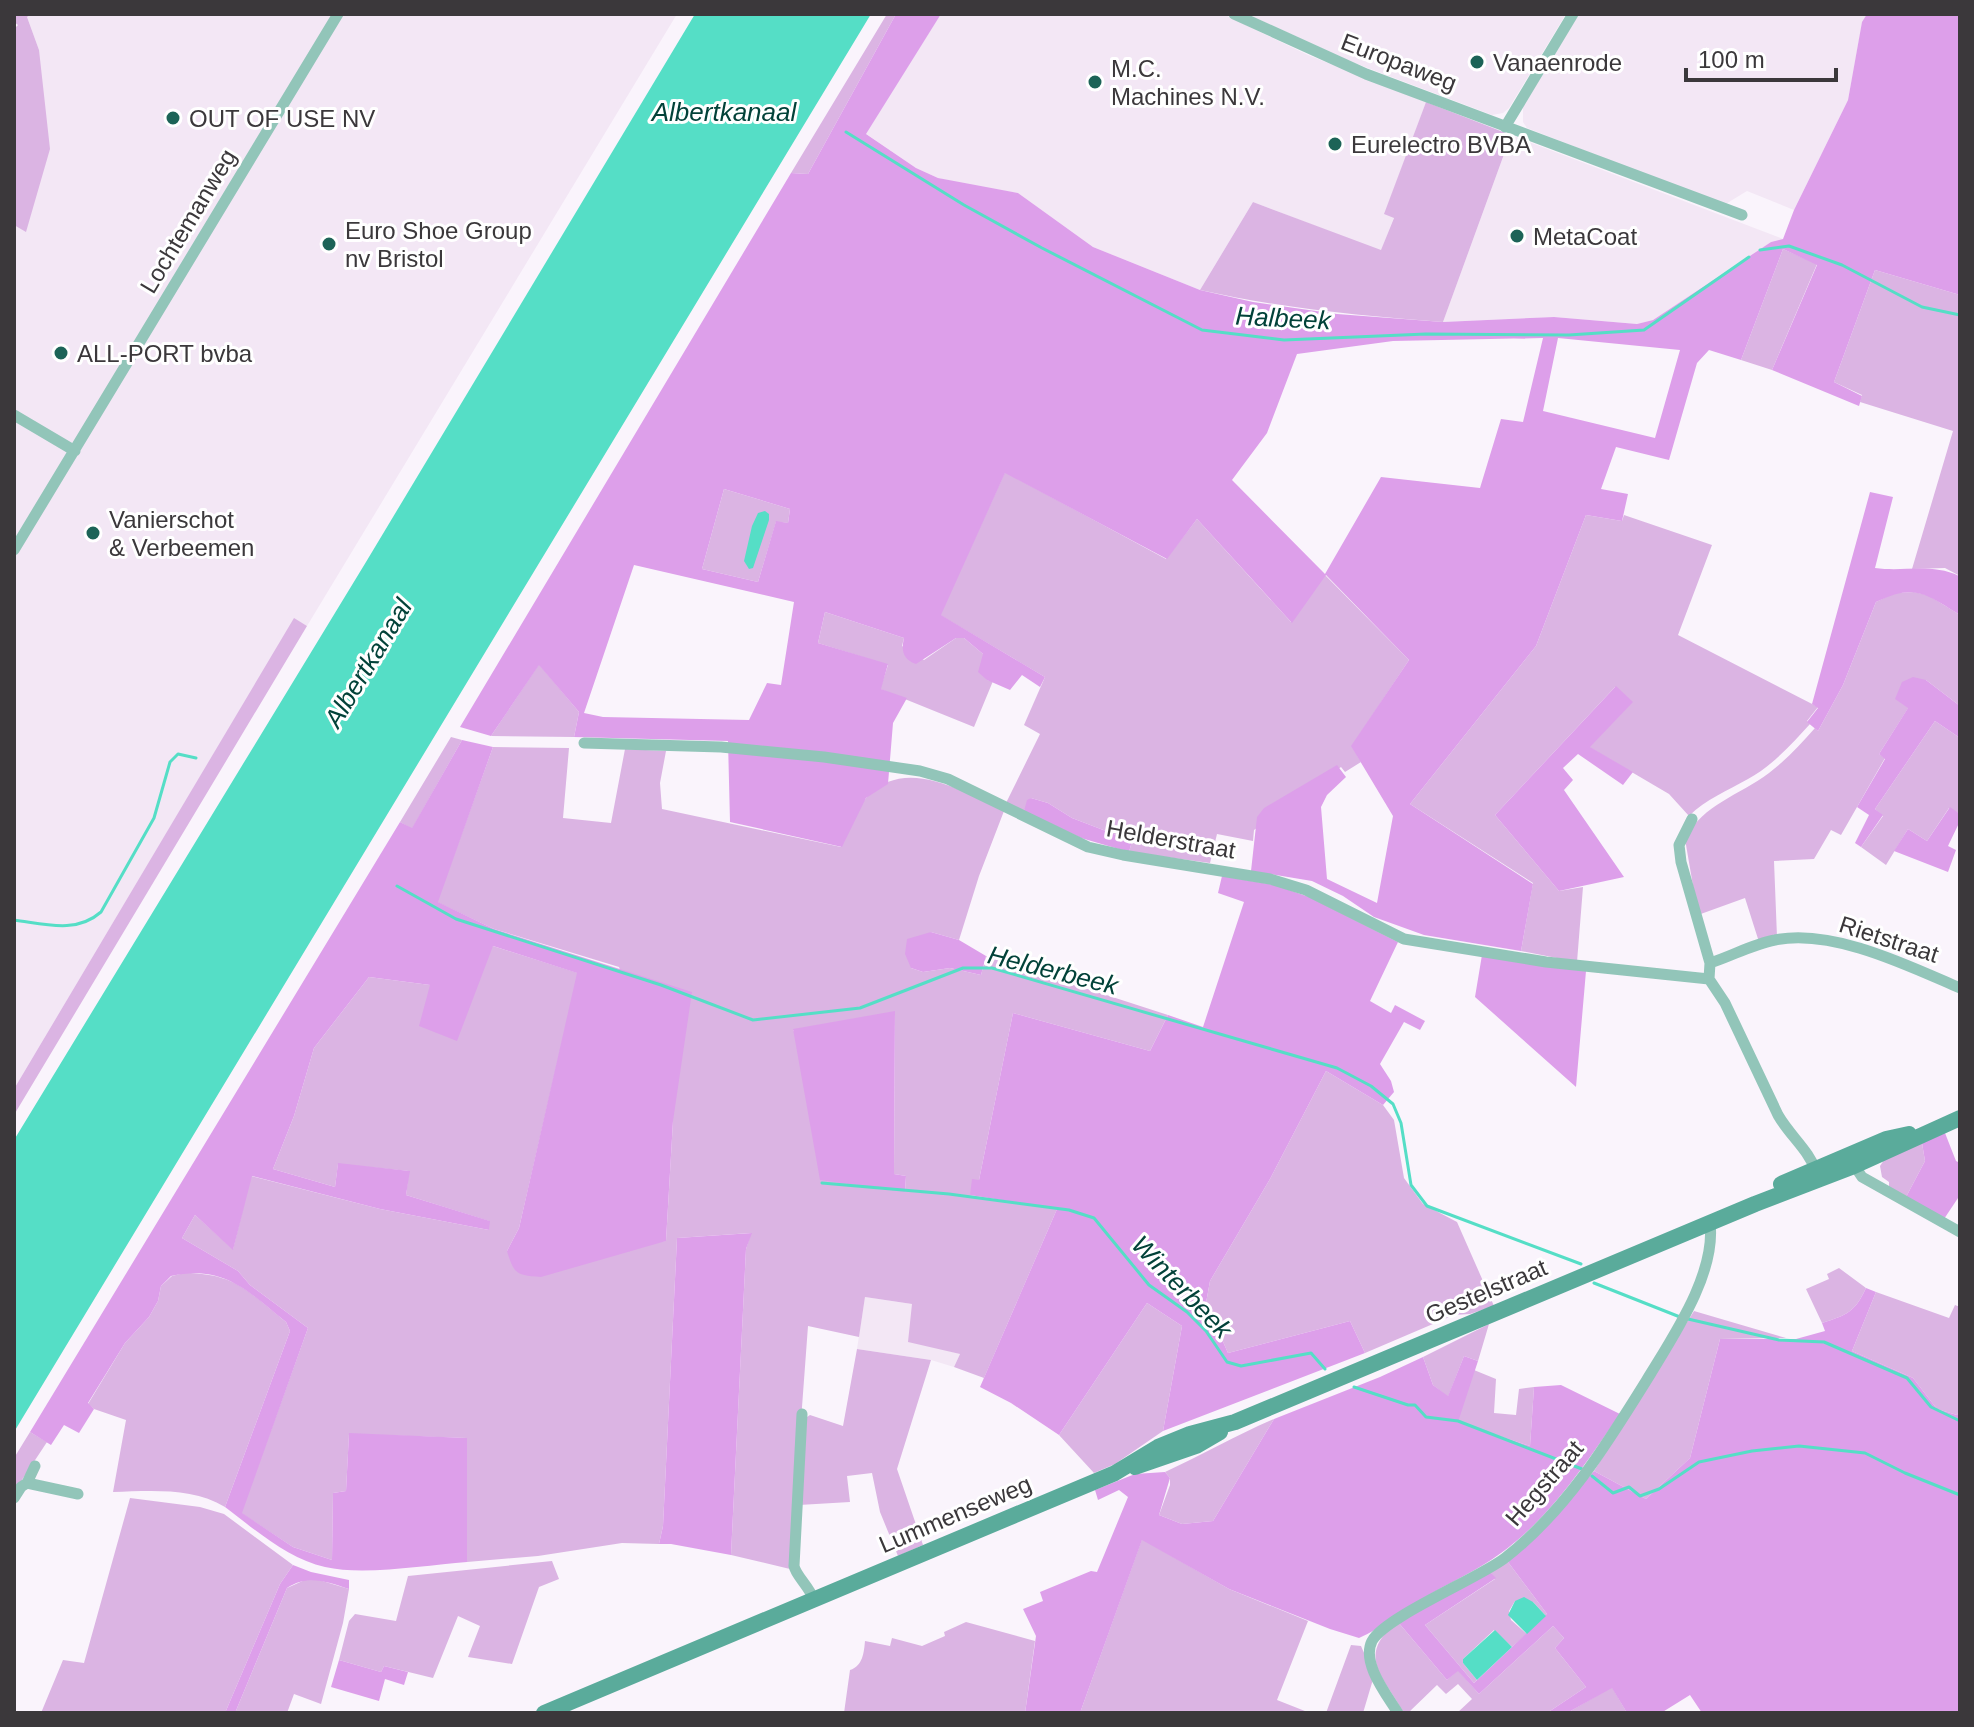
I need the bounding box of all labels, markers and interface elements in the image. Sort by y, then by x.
street label: Europaweg [1337,28,1461,96]
scale bar [1686,32,1836,82]
text: 100 m [1698,46,1765,73]
place label: Vanaenrode [1493,49,1622,76]
marker: Vanaenrode [1468,53,1486,71]
place label: M.C. Machines N.V. [1111,55,1265,110]
marker: M.C. Machines N.V. [1086,73,1104,91]
water label: Albertkanaal [650,97,797,127]
place label: OUT OF USE NV [189,105,375,132]
marker: OUT OF USE NV [164,109,182,127]
place label: Eurelectro BVBA [1351,131,1531,158]
marker: Eurelectro BVBA [1326,135,1344,153]
street label: Lochtemanweg [135,144,241,298]
place label: Euro Shoe Group nv Bristol [345,217,532,272]
place label: MetaCoat [1533,223,1637,250]
marker: MetaCoat [1508,227,1526,245]
marker: Euro Shoe Group nv Bristol [320,235,338,253]
water label: Halbeek [1235,301,1333,336]
place label: ALL-PORT bvba [77,340,253,367]
marker: ALL-PORT bvba [52,344,70,362]
place label: Vanierschot & Verbeemen [109,506,254,561]
marker: Vanierschot & Verbeemen [84,524,102,542]
water label: Albertkanaal [317,592,419,734]
street label: Helderstraat [1104,814,1238,864]
street label: Rietstraat [1836,910,1942,968]
water label: Helderbeek [985,939,1123,1001]
water label: Winterbeek [1126,1229,1240,1346]
street label: Gestelstraat [1421,1253,1551,1329]
street label: Hegstraat [1500,1435,1589,1531]
street label: Lummenseweg [875,1470,1035,1558]

